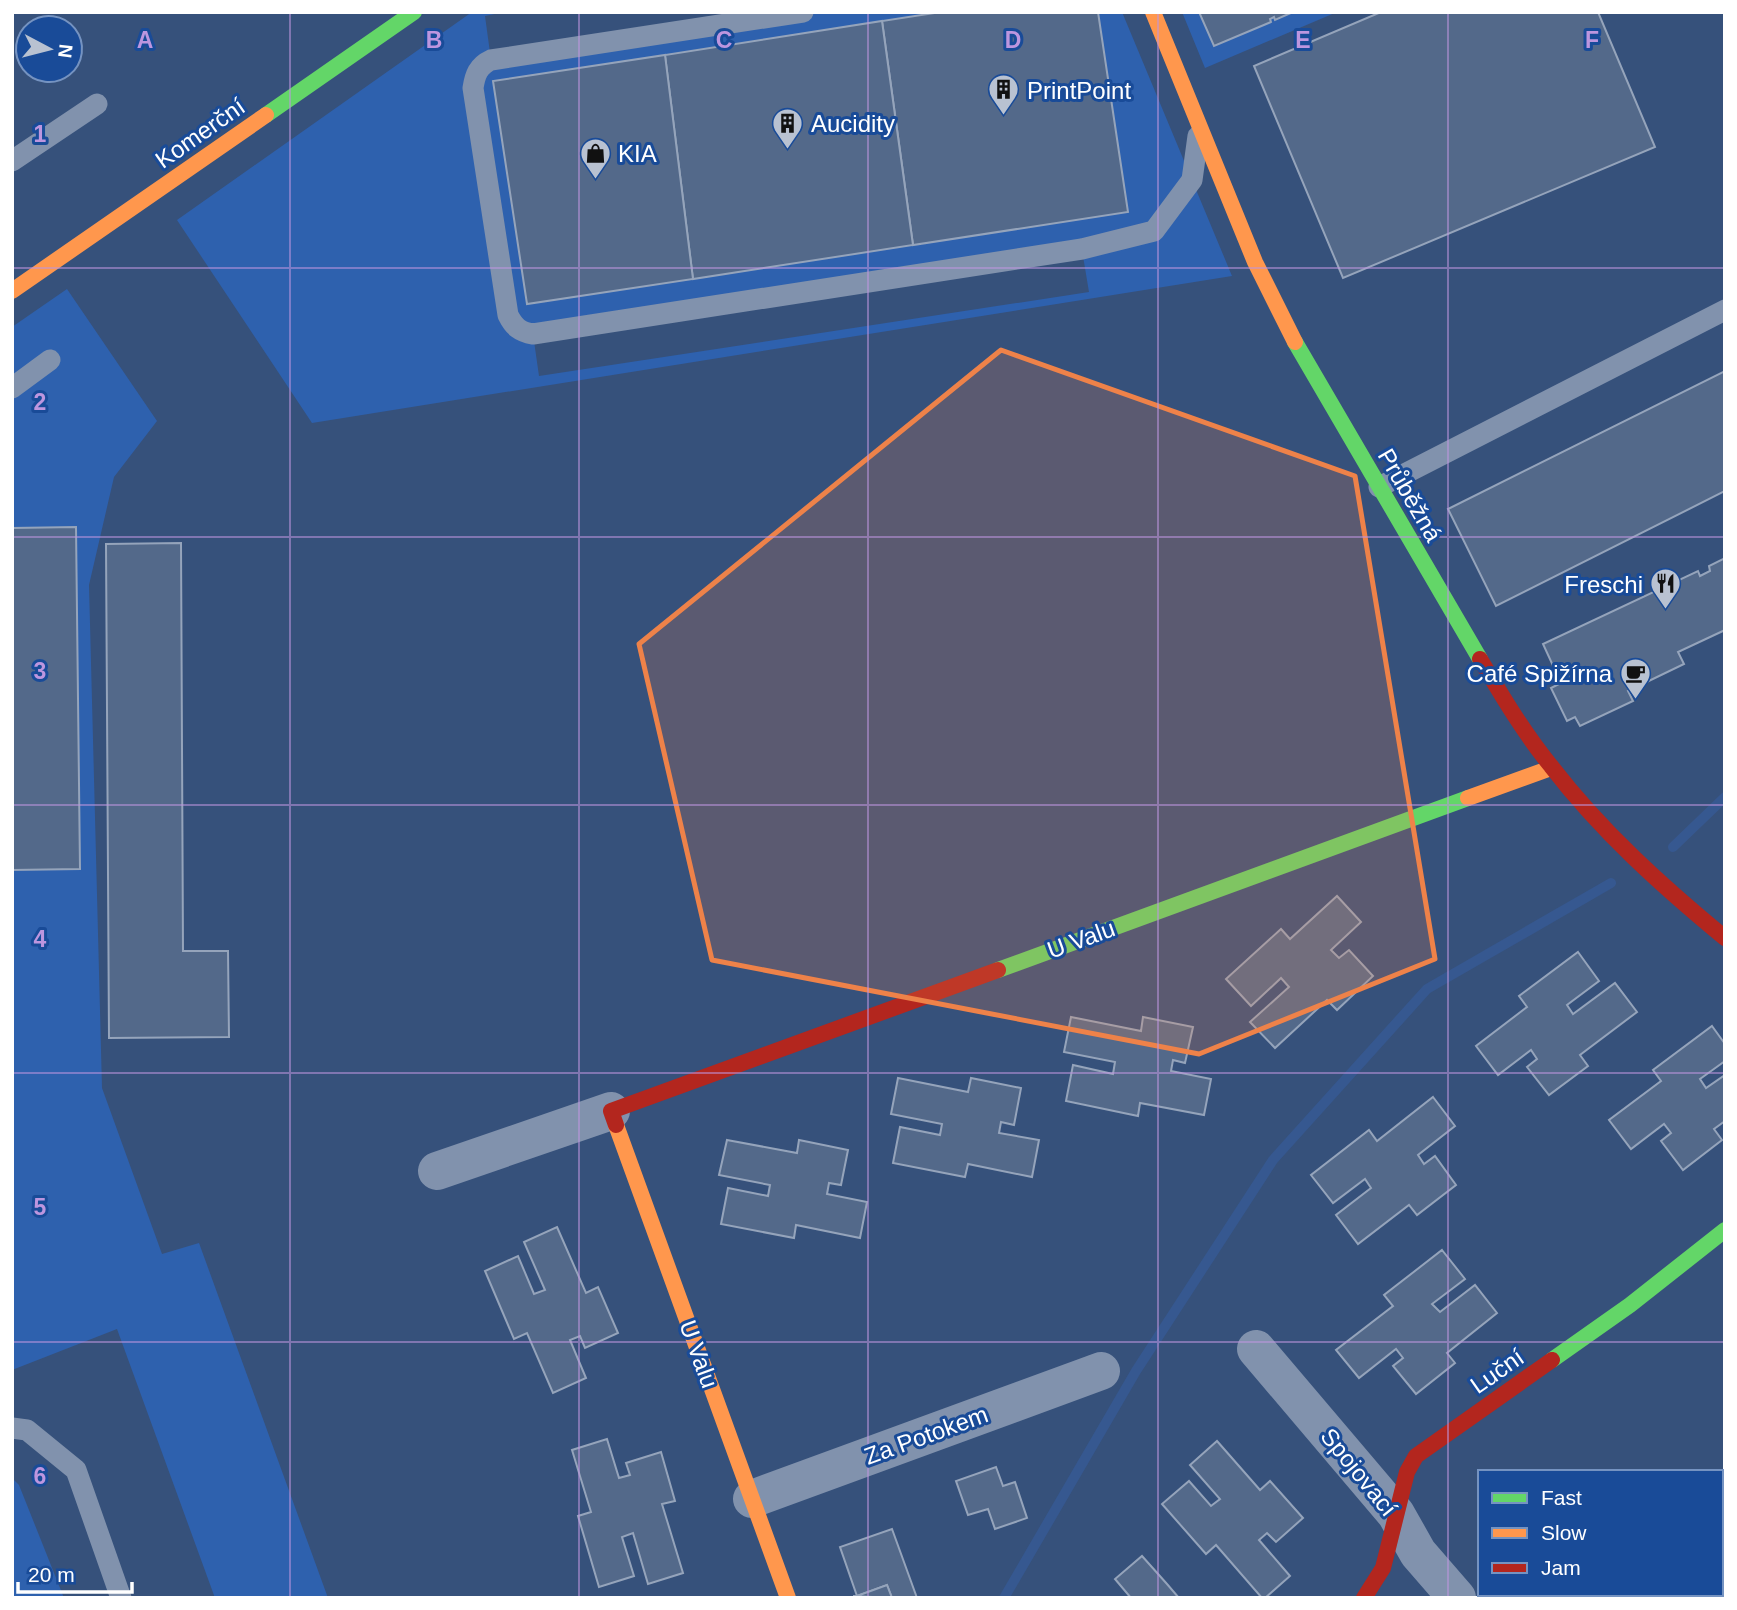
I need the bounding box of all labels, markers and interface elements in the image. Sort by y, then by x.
north arrow [14,14,84,84]
text: A [137,27,153,53]
text: B [426,27,442,53]
text: C [716,27,732,53]
text: D [1005,27,1021,53]
text: E [1295,27,1311,53]
text: F [1585,27,1599,53]
text: N [54,43,77,59]
building icon: PrintPoint [987,73,1021,117]
place label: PrintPoint [1027,77,1131,104]
street label: Komerční [150,92,250,174]
building icon: Aucidity [771,106,805,150]
place label: Aucidity [811,110,895,137]
text: 1 [34,121,47,147]
shop icon: KIA [578,136,612,180]
place label: KIA [618,140,657,167]
text: 2 [34,389,46,415]
street label: Průběžná [1373,444,1448,547]
restaurant icon: Freschi [1649,567,1683,611]
place label: Freschi [1564,571,1643,598]
cafe icon: Café Spižírna [1618,656,1652,700]
text: 3 [34,658,46,684]
place label: Café Spižírna [1467,660,1613,687]
street label: U Valu [1043,914,1119,964]
text: 4 [34,926,47,952]
text: 5 [34,1194,47,1220]
street label: U Valu [674,1316,724,1392]
street label: Luční [1465,1343,1529,1399]
street label: Za Potokem [861,1400,991,1470]
street label: Spojovací [1315,1423,1403,1522]
text: 6 [34,1463,46,1489]
legend [1478,1470,1723,1596]
text: Fast [1541,1486,1582,1509]
text: Slow [1541,1521,1587,1544]
scale bar [18,1550,131,1594]
text: Jam [1541,1556,1581,1579]
text: 20 m [28,1563,75,1586]

